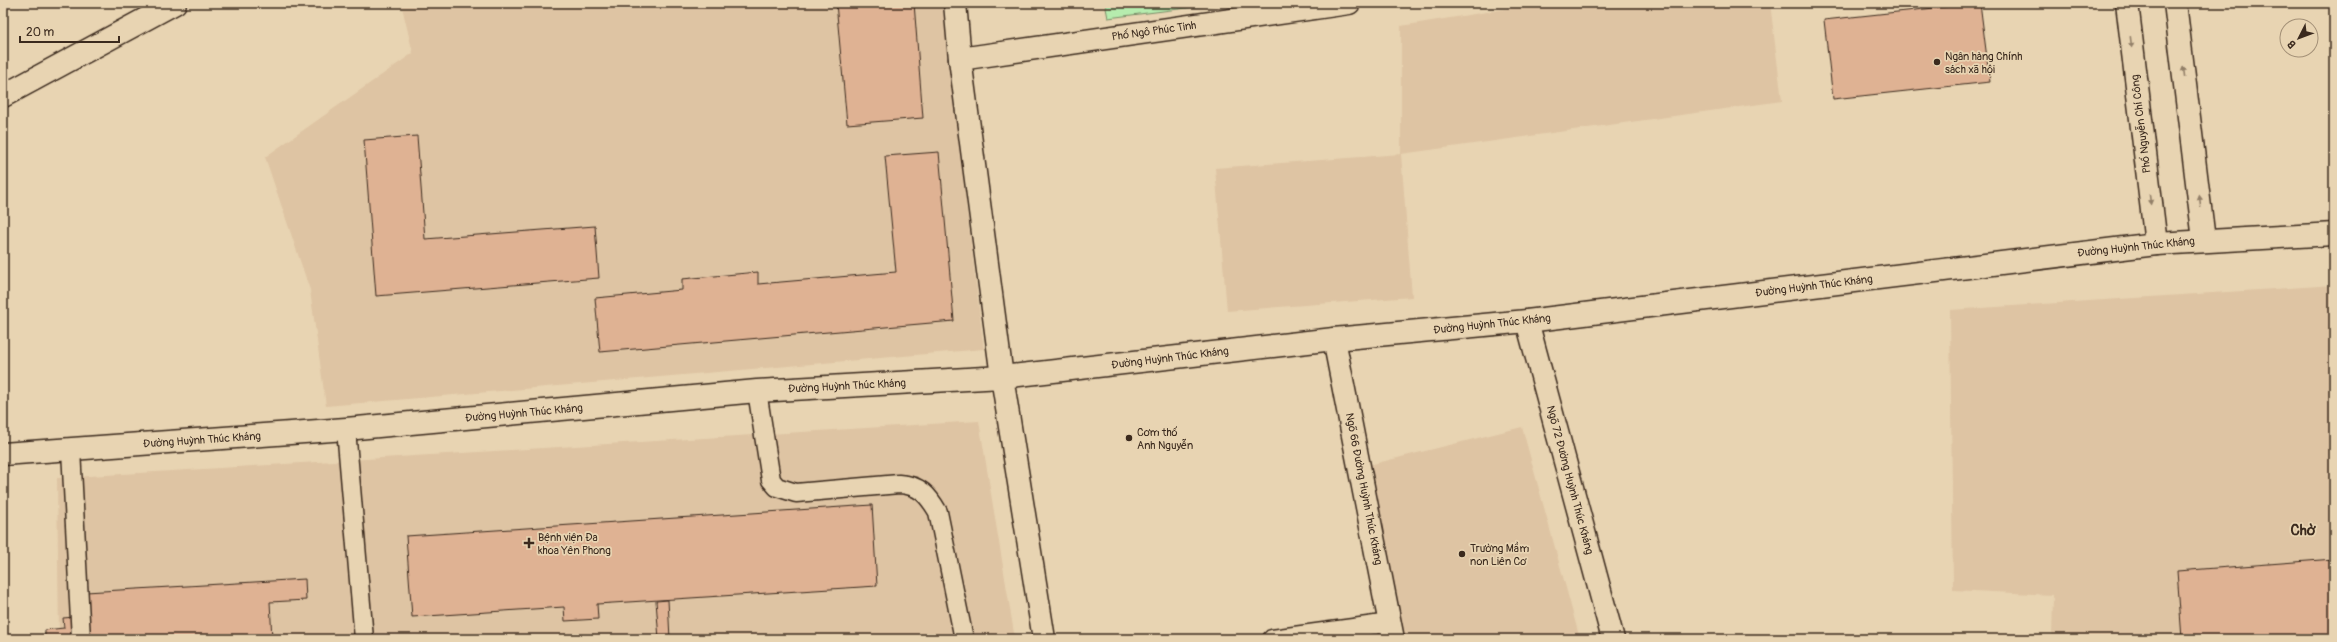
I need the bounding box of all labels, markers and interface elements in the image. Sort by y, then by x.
scale bar [20,18,119,44]
north arrow [2279,18,2319,58]
street label: Phố Ngô Phúc Tinh [1111,19,1197,43]
text: 20 m [26,25,55,40]
one-way arrow [2128,36,2134,48]
text: B [2285,38,2299,51]
place label: Ngân hàng Chính sách xã hội [1945,50,2022,76]
marker: Ngân hàng Chính sách xã hội [1932,57,1942,67]
one-way arrow [2181,66,2187,78]
street label: Phố Nguyễn Chí Công [2127,73,2153,174]
one-way arrow [2147,192,2154,205]
one-way arrow [2197,195,2203,207]
street label: Đường Huỳnh Thúc Kháng [2077,234,2196,260]
street label: Đường Huỳnh Thúc Kháng [1755,272,1874,300]
street label: Đường Huỳnh Thúc Kháng [1433,311,1552,337]
street label: Đường Huỳnh Thúc Kháng [1111,344,1230,372]
street label: Đường Huỳnh Thúc Kháng [788,376,907,396]
street label: Đường Huỳnh Thúc Kháng [465,401,584,425]
street label: Ngõ 72 Đường Huỳnh Thúc Kháng [1544,404,1596,556]
street label: Ngõ 66 Đường Huỳnh Thúc Kháng [1343,412,1385,567]
place label: Cơm thố Anh Nguyễn [1137,426,1193,452]
street label: Đường Huỳnh Thúc Kháng [143,429,262,451]
marker: Cơm thố Anh Nguyễn [1124,433,1134,443]
district label: Chờ [2291,521,2316,540]
place label: Bệnh viện Đa khoa Yên Phong [538,531,611,557]
marker: Bệnh viện Đa khoa Yên Phong [523,537,535,549]
place label: Trường Mầm non Liên Cơ [1470,541,1529,568]
marker: Trường Mầm non Liên Cơ [1457,549,1467,559]

